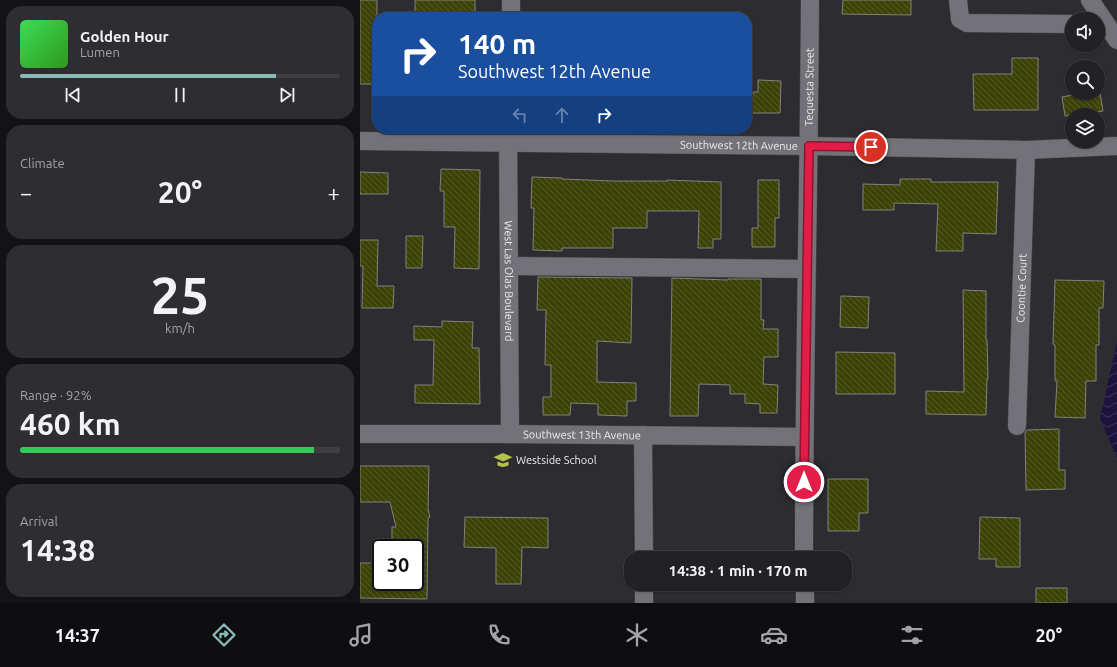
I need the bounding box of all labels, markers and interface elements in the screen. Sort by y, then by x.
map controls [1065,12,1105,148]
button: sound [1065,12,1105,52]
text: Golden Hour [80,28,169,45]
icon: right [392,28,444,80]
text: 140 m [458,28,536,59]
text: Lumen [80,45,120,59]
street label: Tequesta Street [803,47,816,126]
button: search [1065,60,1105,100]
text: Southwest 12th Avenue [458,61,651,81]
icon: previous [62,84,84,106]
icon: pause [169,84,191,106]
icon: next [276,84,298,106]
icon: left [509,104,531,126]
icon: ahead [551,104,573,126]
icon: right [593,104,615,126]
button: layers [1065,108,1105,148]
pin [854,130,888,164]
icon: arrive [860,136,882,158]
street label: Southwest 12th Avenue [680,139,798,152]
text: Climate [20,156,65,170]
text: 20° [158,175,202,209]
text: − [20,180,32,205]
text: + [328,180,340,205]
street label: West Las Olas Boulevard [503,220,515,342]
street label: Coontie Court [1014,252,1029,323]
text: 25 [151,266,209,324]
text: km/h [165,321,195,335]
text: Range · 92% [20,388,92,402]
text: 460 km [20,407,121,441]
street label: Southwest 13th Avenue [523,428,641,441]
school or university icon: Westside School [493,450,513,470]
place label: Westside School [516,454,597,466]
position arrow [783,461,825,503]
text: Arrival [20,514,58,528]
text: 14:38 [20,533,95,567]
speed limit sign: 30 [372,539,424,591]
text: 14:38 · 1 min · 170 m [669,562,807,579]
icon: directions [210,621,238,649]
icon: music [347,621,375,649]
icon: phone [485,621,513,649]
icon: climate [623,621,651,649]
icon: car [760,621,788,649]
icon: filters [898,621,926,649]
text: 14:37 [55,625,100,645]
text: 20° [1035,625,1062,645]

